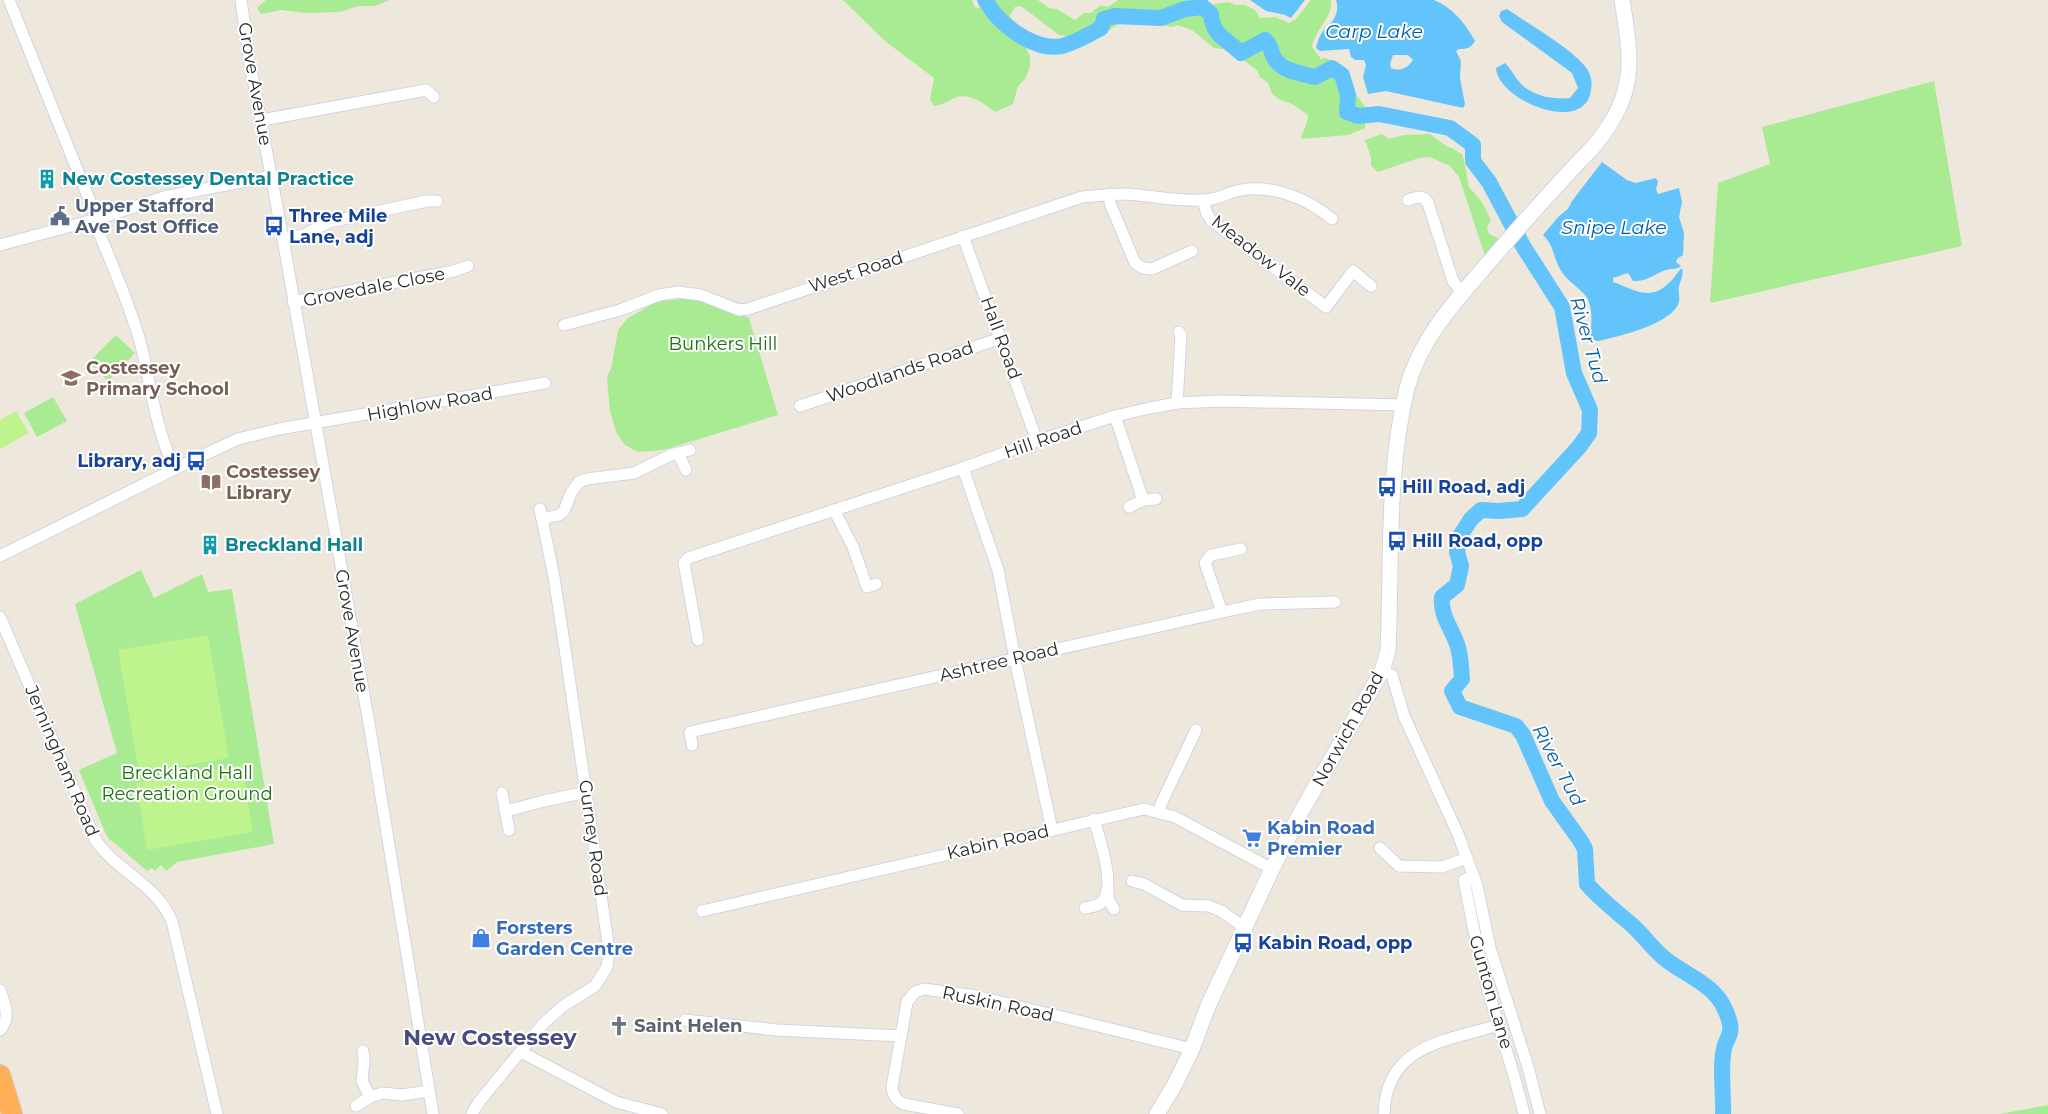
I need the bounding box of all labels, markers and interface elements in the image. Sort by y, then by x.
water label: Carp Lake [1325,20,1423,43]
street label: Grove Avenue [233,21,277,148]
building icon: New Costessey Dental Practice [36,168,58,190]
place label: New Costessey Dental Practice [62,168,354,190]
place label: Upper Stafford Ave Post Office [74,195,219,238]
public building icon: Upper Stafford Ave Post Office [49,205,71,227]
place label: Three Mile Lane, adj [289,205,387,248]
street label: Meadow Vale [1207,210,1315,302]
bus stop icon: Three Mile Lane, adj [263,215,285,237]
water label: Snipe Lake [1561,216,1667,239]
street label: West Road [806,246,906,298]
street label: Grovedale Close [301,262,447,312]
street label: Hall Road [976,293,1026,383]
water label: River Tud [1565,294,1612,386]
park label: Bunkers Hill [669,333,777,355]
street label: Woodlands Road [824,337,976,407]
place label: Costessey Primary School [86,357,229,400]
school or university icon: Costessey Primary School [60,367,82,389]
street label: Highlow Road [365,382,495,426]
street label: Hill Road [1001,416,1085,464]
place label: Library, adj [77,450,181,472]
bus stop icon: Library, adj [185,450,207,472]
place label: Costessey Library [226,461,320,504]
library icon: Costessey Library [200,471,222,493]
bus stop icon: Hill Road, adj [1376,476,1398,498]
place label: Hill Road, adj [1402,476,1525,498]
bus stop icon: Hill Road, opp [1386,530,1408,552]
place label: Hill Road, opp [1412,530,1543,552]
building icon: Breckland Hall [199,534,221,556]
place label: Breckland Hall [225,534,363,556]
street label: Grove Avenue [330,568,374,695]
street label: Ashtree Road [937,638,1061,686]
street label: Norwich Road [1307,668,1389,790]
street label: Jerningham Road [20,681,104,840]
water label: River Tud [1527,720,1590,810]
park label: Breckland Hall Recreation Ground [101,762,273,805]
street label: Gurney Road [574,778,612,898]
place label: Kabin Road Premier [1267,817,1375,860]
street label: Kabin Road [945,820,1051,864]
supermarket icon: Kabin Road Premier [1241,827,1263,849]
place label: Forsters Garden Centre [496,917,633,960]
shop icon: Forsters Garden Centre [470,927,492,949]
bus stop icon: Kabin Road, opp [1232,932,1254,954]
place label: Kabin Road, opp [1258,932,1413,954]
street label: Gunton Lane [1464,932,1518,1052]
street label: Ruskin Road [940,981,1056,1027]
church icon: Saint Helen [608,1015,630,1037]
place label: Saint Helen [634,1015,743,1037]
district label: New Costessey [403,1024,578,1051]

